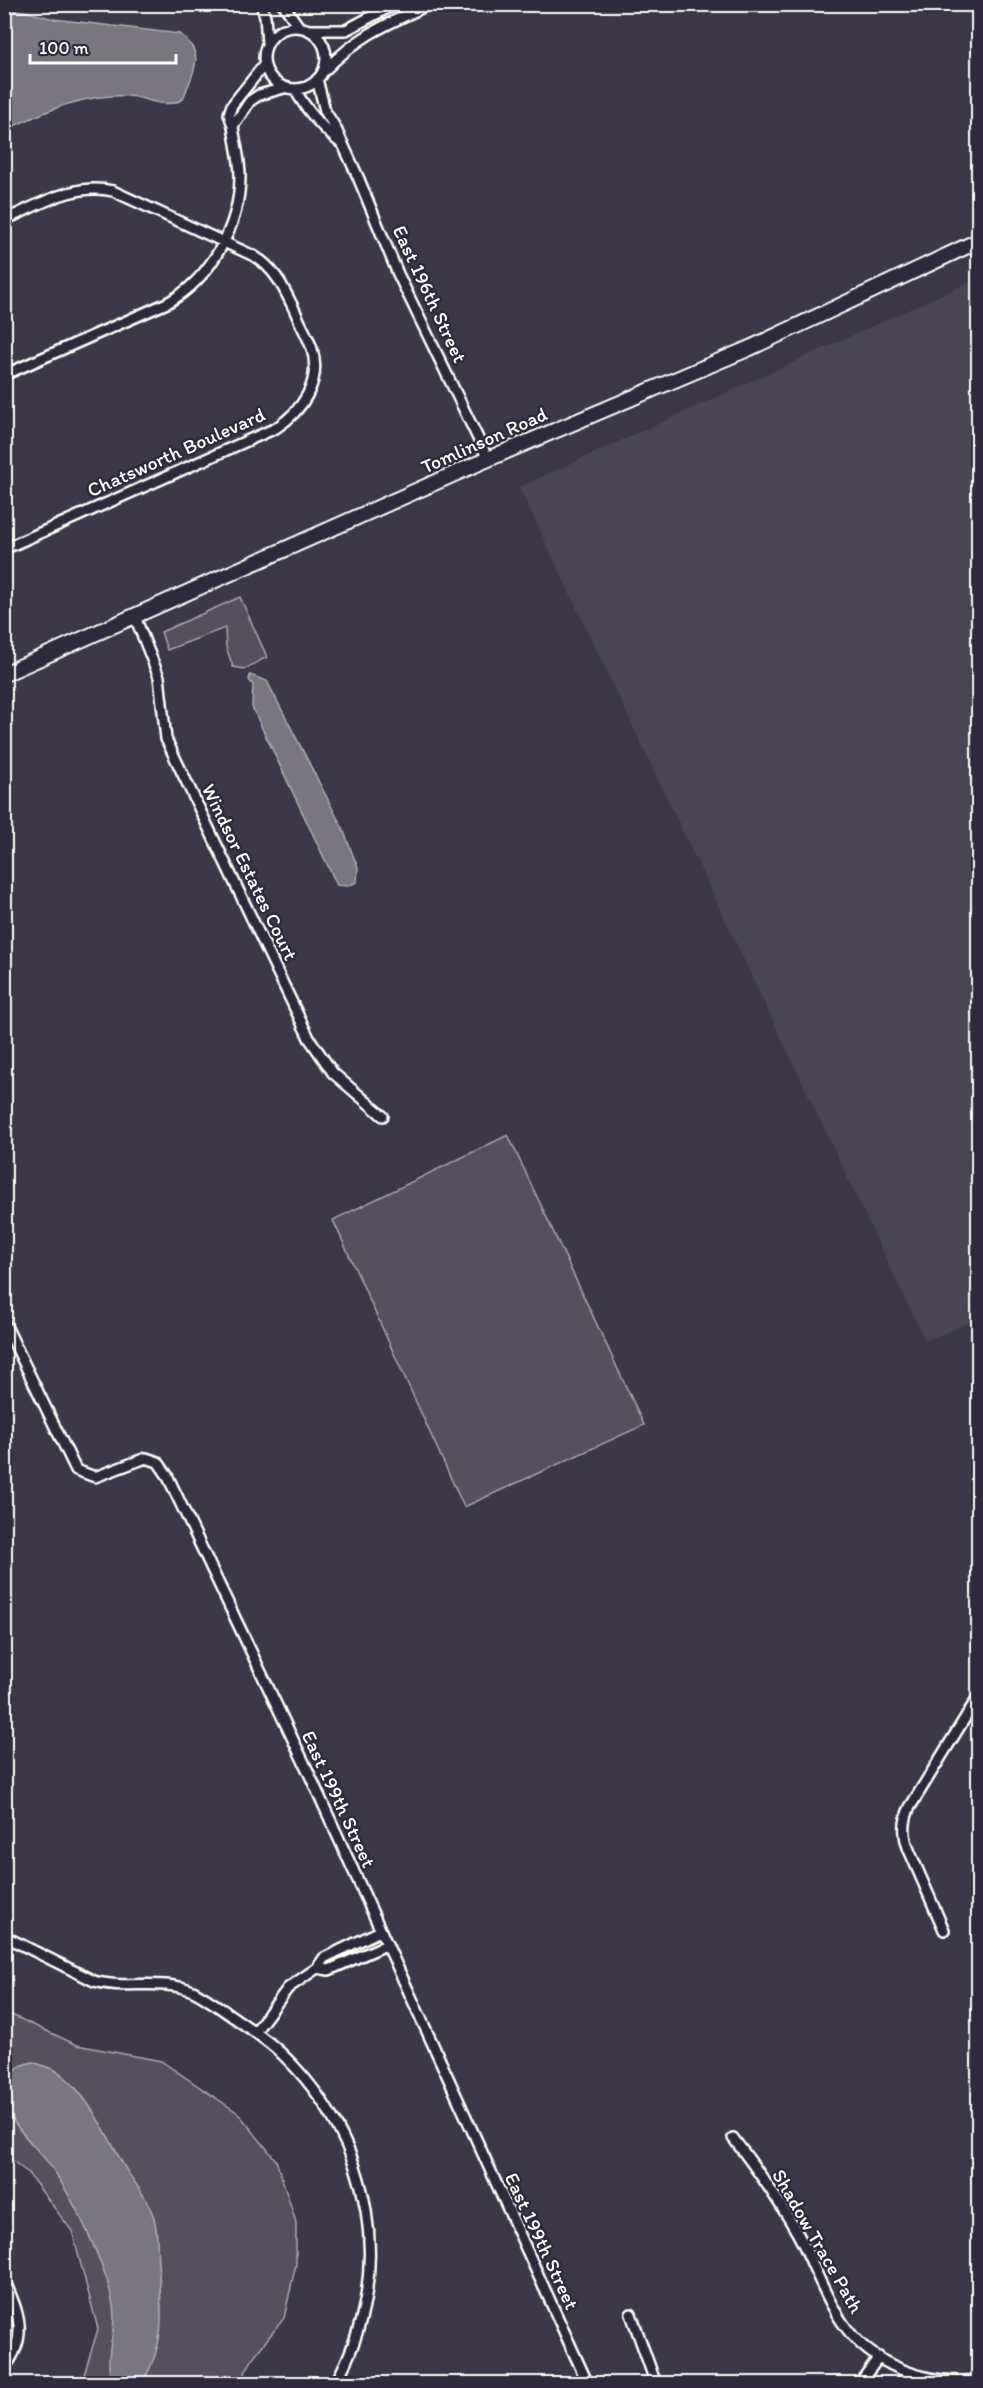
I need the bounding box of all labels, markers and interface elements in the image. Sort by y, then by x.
scale bar [30,27,176,65]
text: 100 m [39,37,89,59]
street label: East 196th Street [388,222,472,366]
street label: Tomlinson Road [417,401,551,479]
street label: Chatsworth Boulevard [83,402,269,502]
street label: Windsor Estates Court [197,780,303,964]
street label: East 199th Street [297,1727,381,1871]
street label: Shadow Trace Path [767,2165,869,2317]
street label: East 199th Street [500,2169,584,2313]

